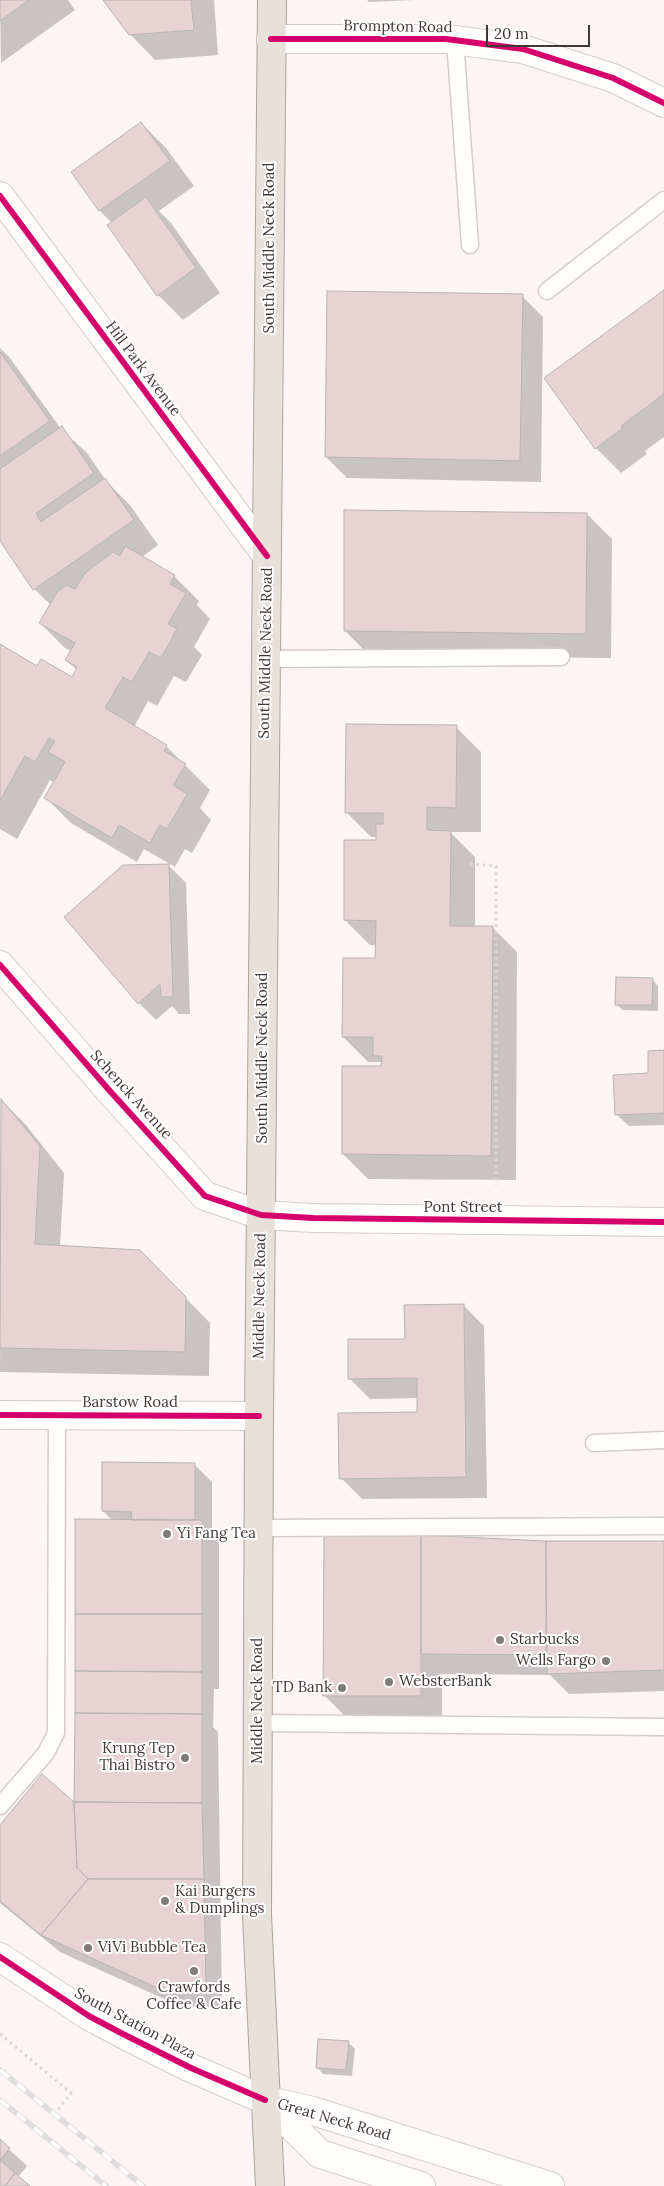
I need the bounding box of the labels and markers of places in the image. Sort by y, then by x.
place label: Yi Fang Tea [177,1525,256,1543]
marker: Yi Fang Tea [161,1528,173,1540]
place label: Starbucks [510,1631,579,1649]
marker: Starbucks [494,1634,506,1646]
place label: Wells Fargo [516,1652,596,1670]
marker: Wells Fargo [600,1655,612,1667]
place label: WebsterBank [399,1673,491,1691]
marker: WebsterBank [383,1676,395,1688]
place label: TD Bank [273,1679,332,1697]
marker: TD Bank [336,1682,348,1694]
place label: Krung Tep Thai Bistro [99,1740,175,1775]
marker: Krung Tep Thai Bistro [179,1752,191,1764]
place label: Kai Burgers & Dumplings [175,1883,265,1918]
marker: Kai Burgers & Dumplings [159,1895,171,1907]
place label: ViVi Bubble Tea [98,1939,207,1957]
marker: ViVi Bubble Tea [82,1942,94,1954]
marker: Crawfords Coffee & Cafe [188,1965,200,1977]
place label: Crawfords Coffee & Cafe [146,1979,242,2014]

